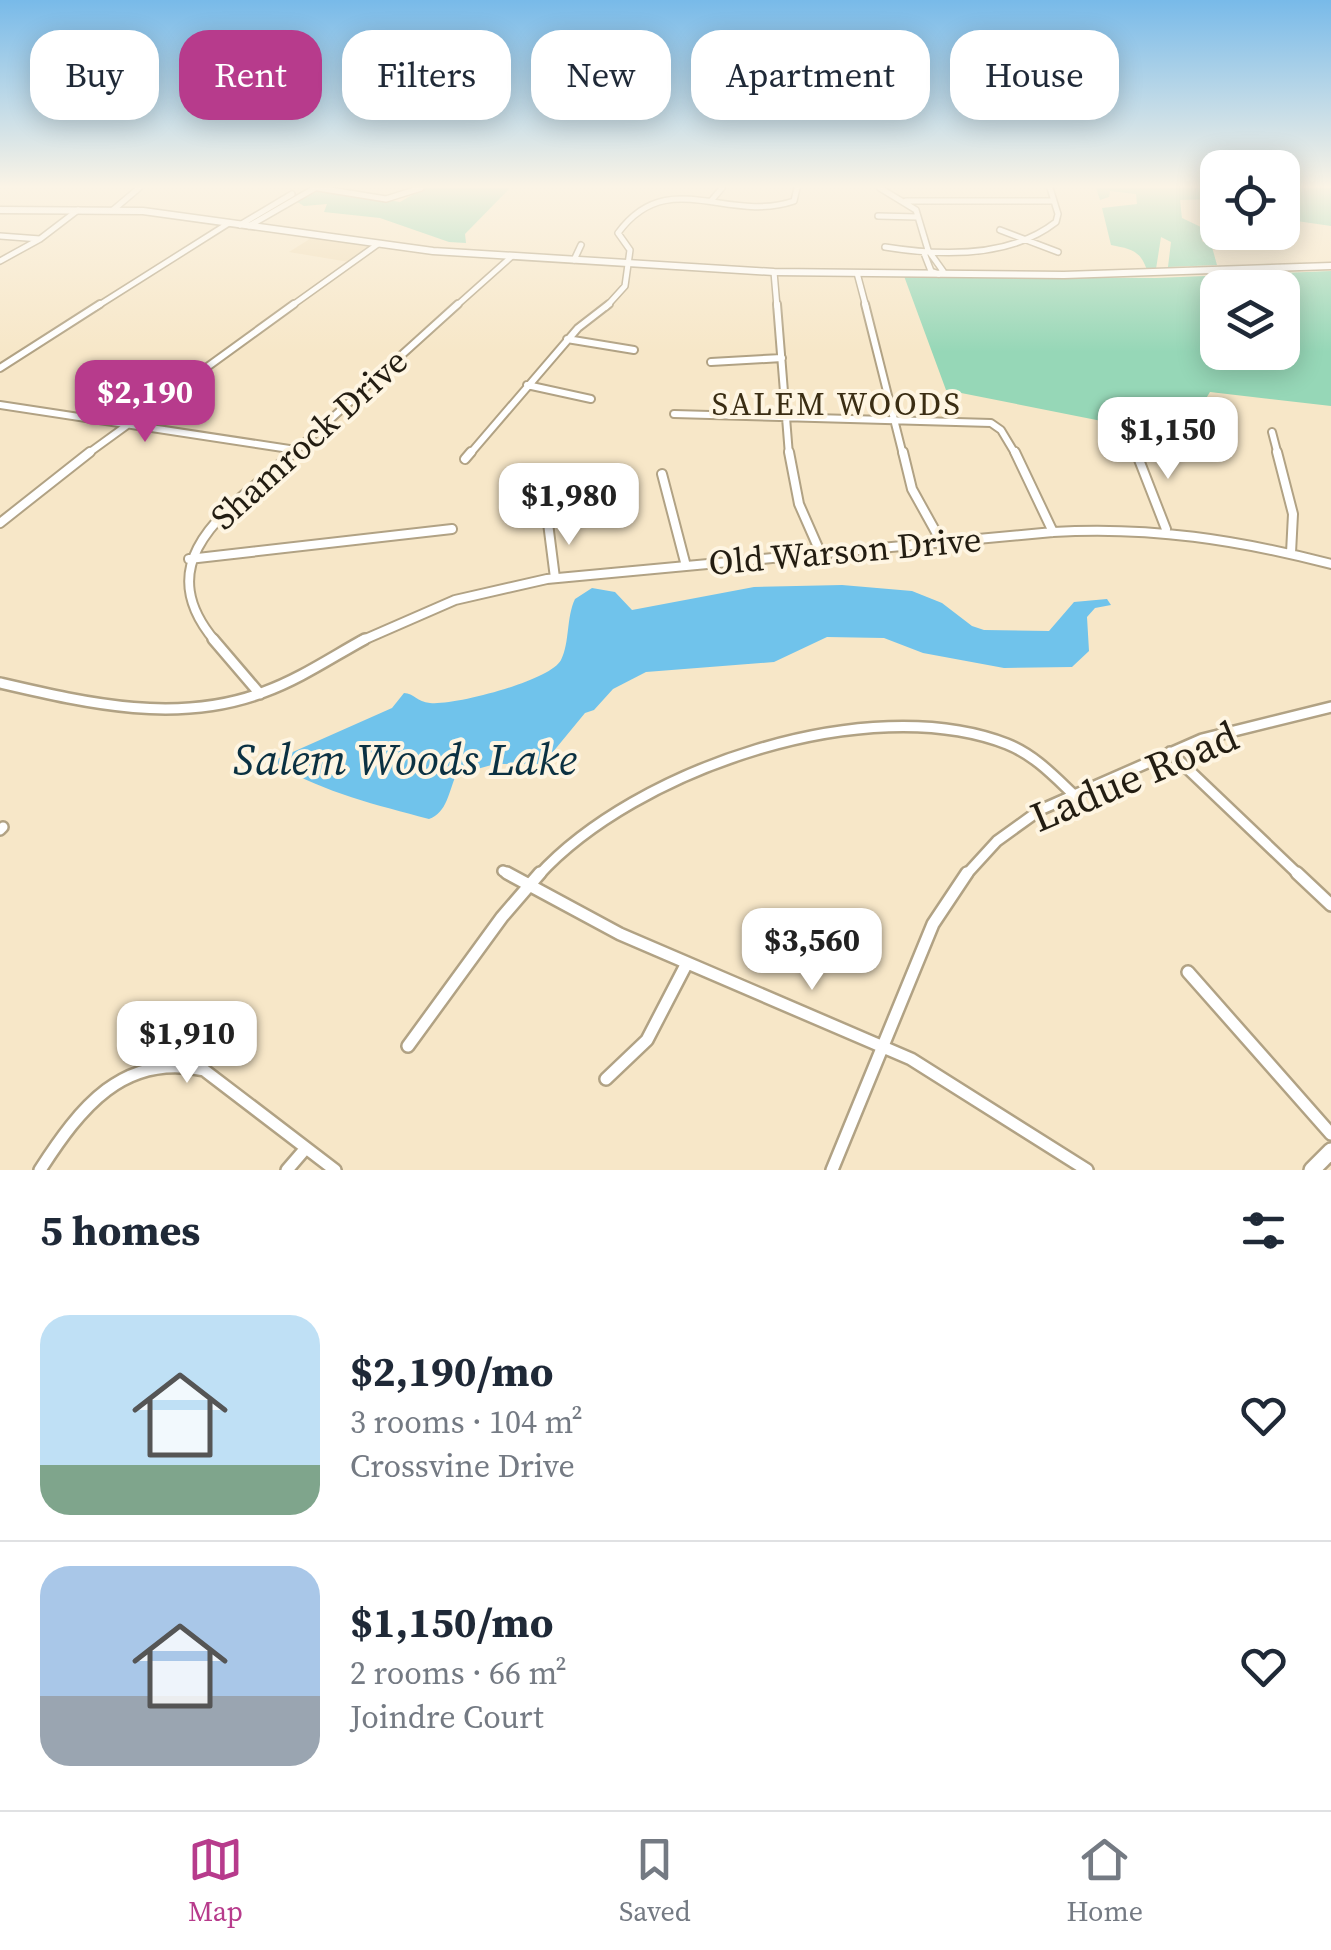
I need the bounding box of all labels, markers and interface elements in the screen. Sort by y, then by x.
chip: Buy [30,30,159,120]
chip: Rent [179,30,322,120]
chip: Filters [342,30,511,120]
chip: New [531,30,671,120]
chip: Apartment [691,30,930,120]
chip: House [950,30,1119,120]
map controls [1200,150,1300,370]
button: locate [1200,150,1300,250]
button: layers [1200,270,1300,370]
street label: Shamrock Drive [200,338,418,540]
pin: $2,190 [64,360,226,445]
text: $2,190 [97,370,193,414]
district label: SALEM WOODS [712,382,962,426]
pin: $1,150 [1087,397,1249,482]
text: $1,150 [1120,407,1216,451]
pin: $1,980 [488,463,650,548]
text: $1,980 [521,473,617,517]
street label: Old Warson Drive [707,515,983,587]
street label: Ladue Road [1021,706,1247,846]
water label: Salem Woods Lake [233,728,577,790]
pin: $3,560 [731,908,893,993]
text: $3,560 [764,918,860,962]
pin: $1,910 [106,1001,268,1086]
text: $1,910 [139,1011,235,1055]
text: 5 homes [40,1201,200,1259]
icon: filters [1236,1203,1291,1258]
text: $2,190/mo [350,1342,553,1400]
icon: home [120,1355,240,1475]
icon: heart [1236,1388,1291,1443]
text: 3 rooms · 104 m² [350,1400,583,1444]
text: Crossvine Drive [350,1444,575,1488]
text: $1,150/mo [350,1593,553,1651]
icon: home [120,1606,240,1726]
icon: heart [1236,1639,1291,1694]
text: 2 rooms · 66 m² [350,1651,567,1695]
text: Joindre Court [350,1695,544,1739]
tab: Map [188,1832,243,1930]
tab: Saved [619,1832,691,1930]
tab: Home [1067,1832,1143,1930]

